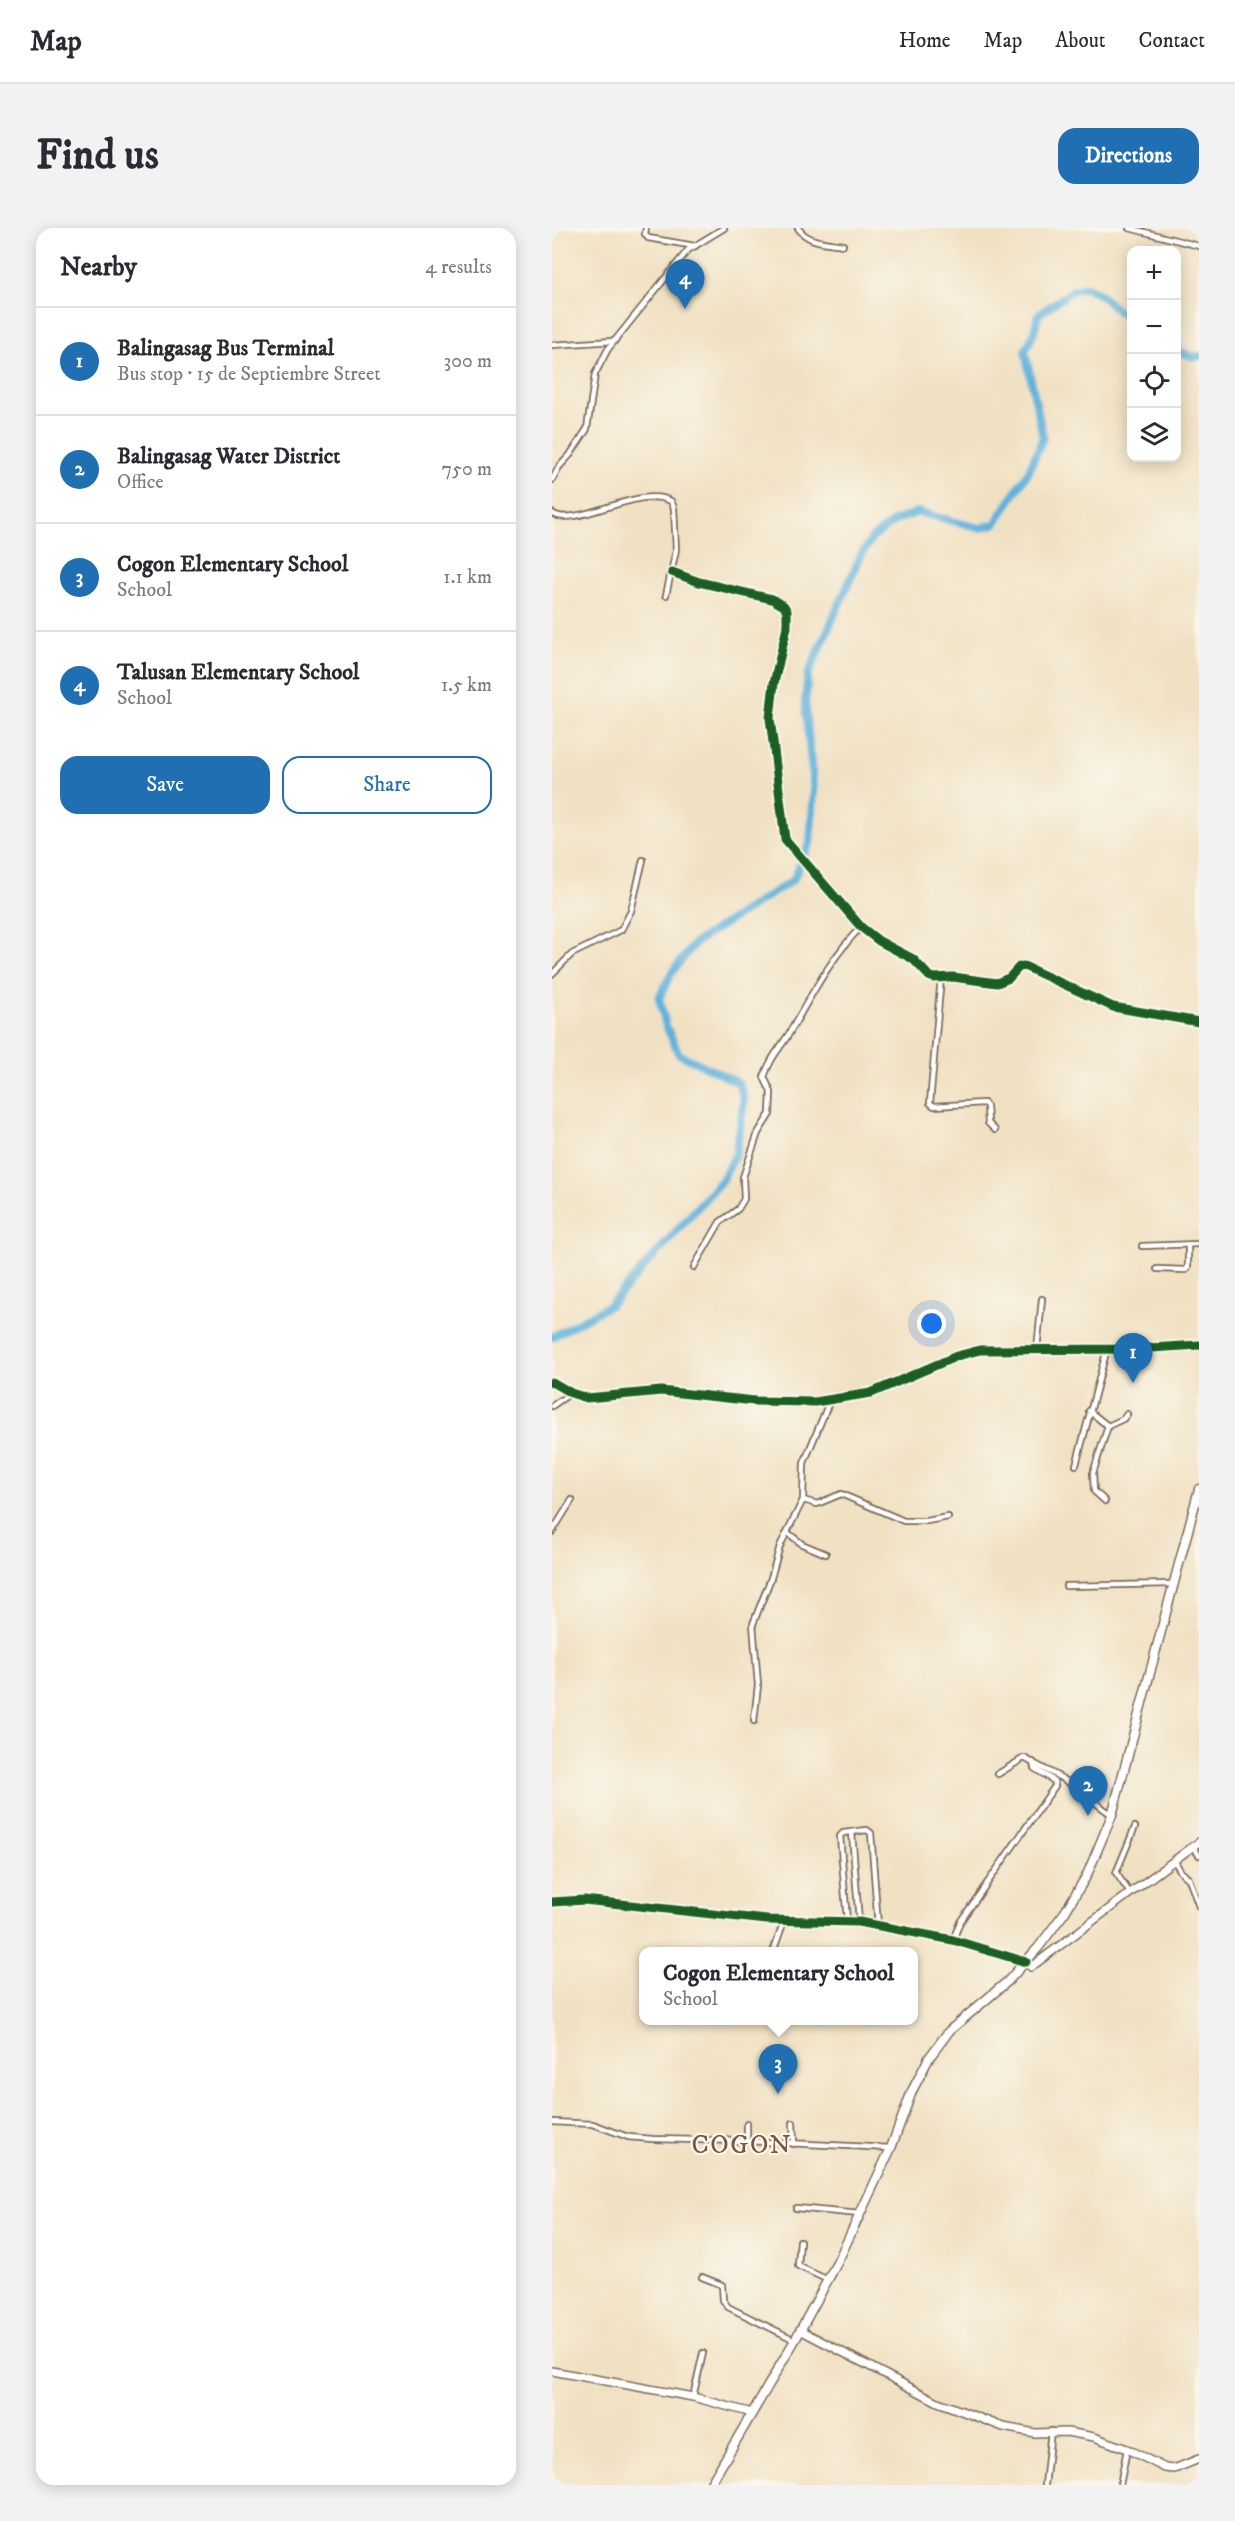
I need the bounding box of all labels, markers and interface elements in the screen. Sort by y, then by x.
text: Map [30,24,82,59]
text: Home [899,28,951,54]
text: Map [984,28,1022,54]
text: About [1055,28,1106,54]
text: Contact [1139,28,1205,54]
button: Directions [1058,128,1199,184]
text: Find us [36,130,159,182]
map controls [1127,246,1181,462]
button: + [1127,246,1181,300]
text: Nearby [60,251,137,284]
text: 4 results [425,255,492,280]
pin: 4 [666,260,704,309]
button: − [1127,300,1181,354]
text: Balingasag Bus Terminal [117,335,334,362]
text: 1 [76,349,83,374]
text: 300 m [444,349,492,374]
button: locate [1127,354,1181,408]
text: Bus stop · 15 de Septiembre Street [117,362,381,387]
button: layers [1127,408,1181,462]
text: Balingasag Water District [117,443,340,470]
text: 2 [75,457,84,482]
text: 750 m [442,457,492,482]
text: Office [117,470,164,495]
text: Cogon Elementary School [117,551,348,578]
text: 3 [76,565,83,590]
text: 1.1 km [443,565,492,590]
text: School [117,578,172,603]
text: Talusan Elementary School [117,659,359,686]
text: 4 [74,673,85,698]
text: 1.5 km [441,673,492,698]
text: School [117,686,172,711]
button: Save [60,756,270,814]
button: Share [282,756,492,814]
your location [917,1309,946,1338]
pin: 1 [1114,1334,1152,1383]
pin: 2 [1068,1766,1108,1816]
popup [639,1947,918,2025]
text: Cogon Elementary School [663,1960,894,1987]
text: School [663,1987,718,2012]
pin: 3 [758,2044,798,2094]
district label: COGON [692,2129,792,2162]

